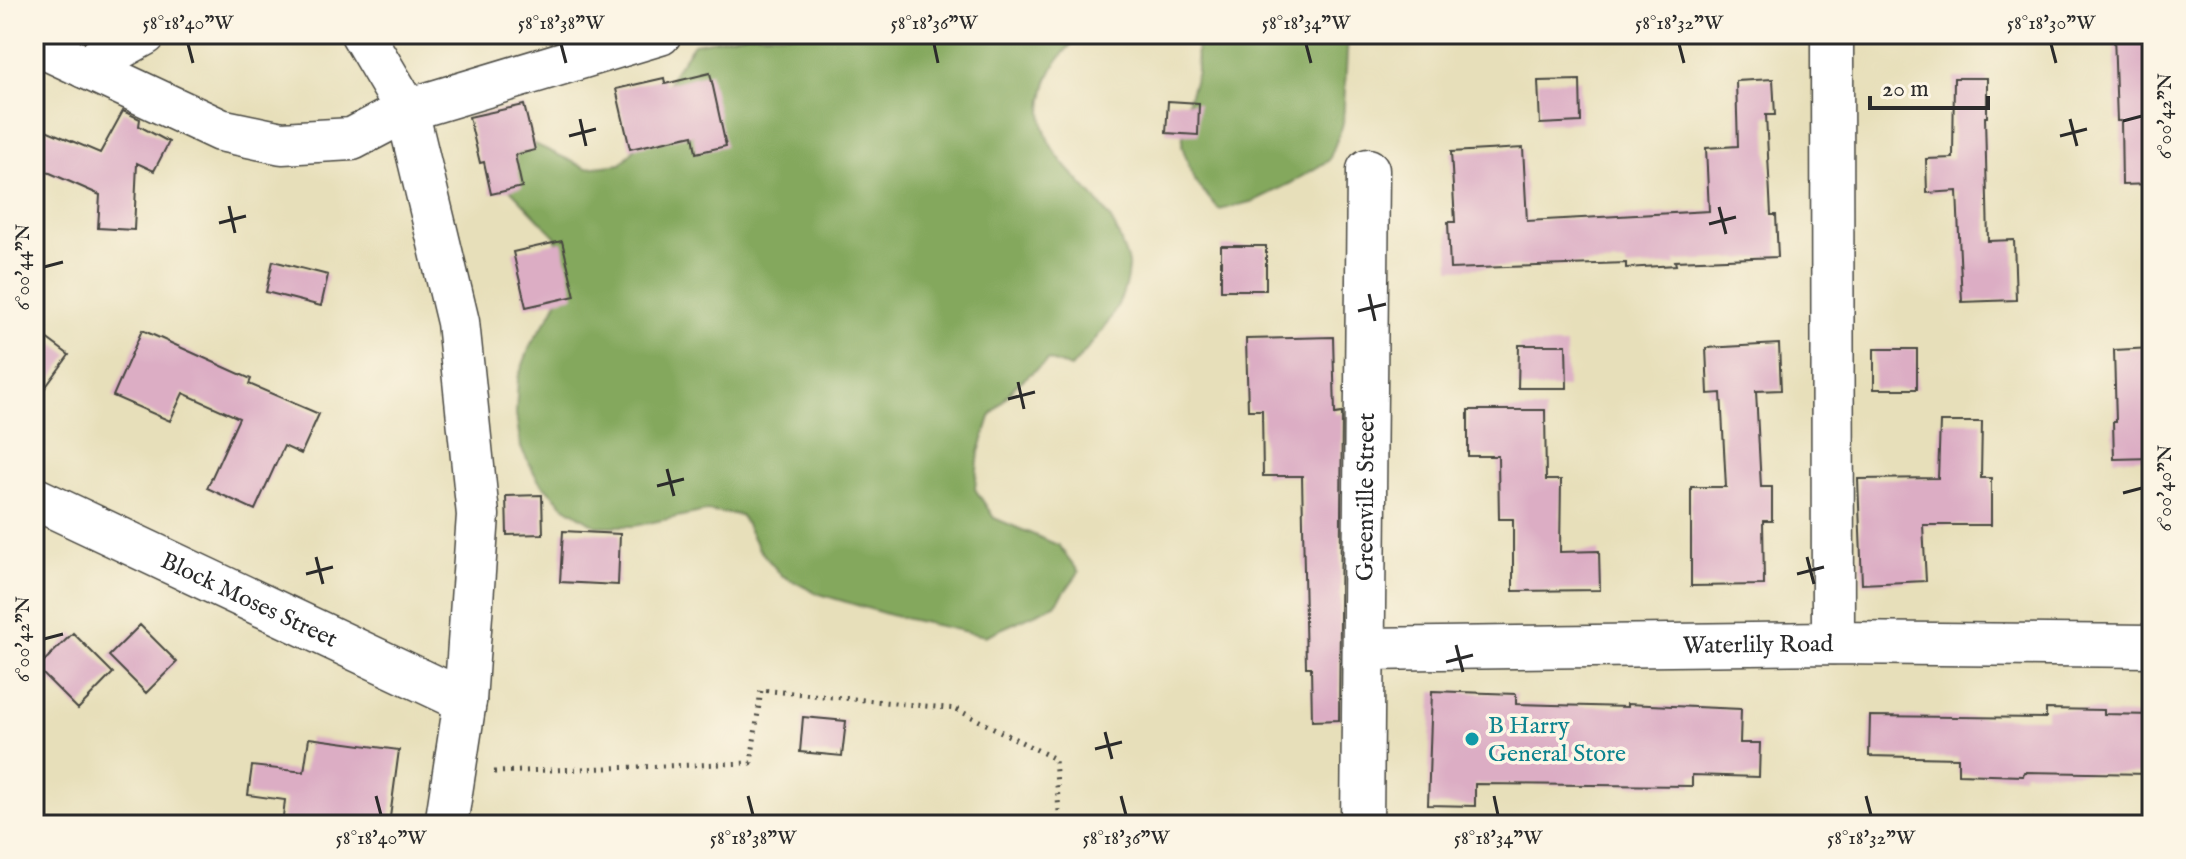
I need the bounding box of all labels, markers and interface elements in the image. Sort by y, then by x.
text: 58°18'40"W [143,11,234,36]
text: 58°18'38"W [518,11,605,36]
text: 58°18'36"W [890,11,978,36]
text: 58°18'34"W [1262,11,1351,36]
text: 58°18'32"W [1635,11,1724,36]
text: 58°18'30"W [2007,11,2096,36]
scale bar [1870,60,1988,110]
text: 6°00'42"N [2153,73,2178,159]
text: 20 m [1882,74,1929,105]
text: 6°00'44"N [11,224,36,310]
street label: Greenville Street [1350,413,1383,581]
text: 6°00'40"N [2153,445,2178,531]
street label: Block Moses Street [155,546,342,656]
text: 6°00'42"N [11,596,36,682]
street label: Waterlily Road [1683,629,1834,662]
place label: B Harry General Store [1488,711,1626,770]
marker: B Harry General Store [1463,730,1481,748]
text: 58°18'40"W [336,826,427,851]
text: 58°18'38"W [710,826,797,851]
text: 58°18'36"W [1082,826,1170,851]
text: 58°18'34"W [1454,826,1543,851]
text: 58°18'32"W [1827,826,1916,851]

